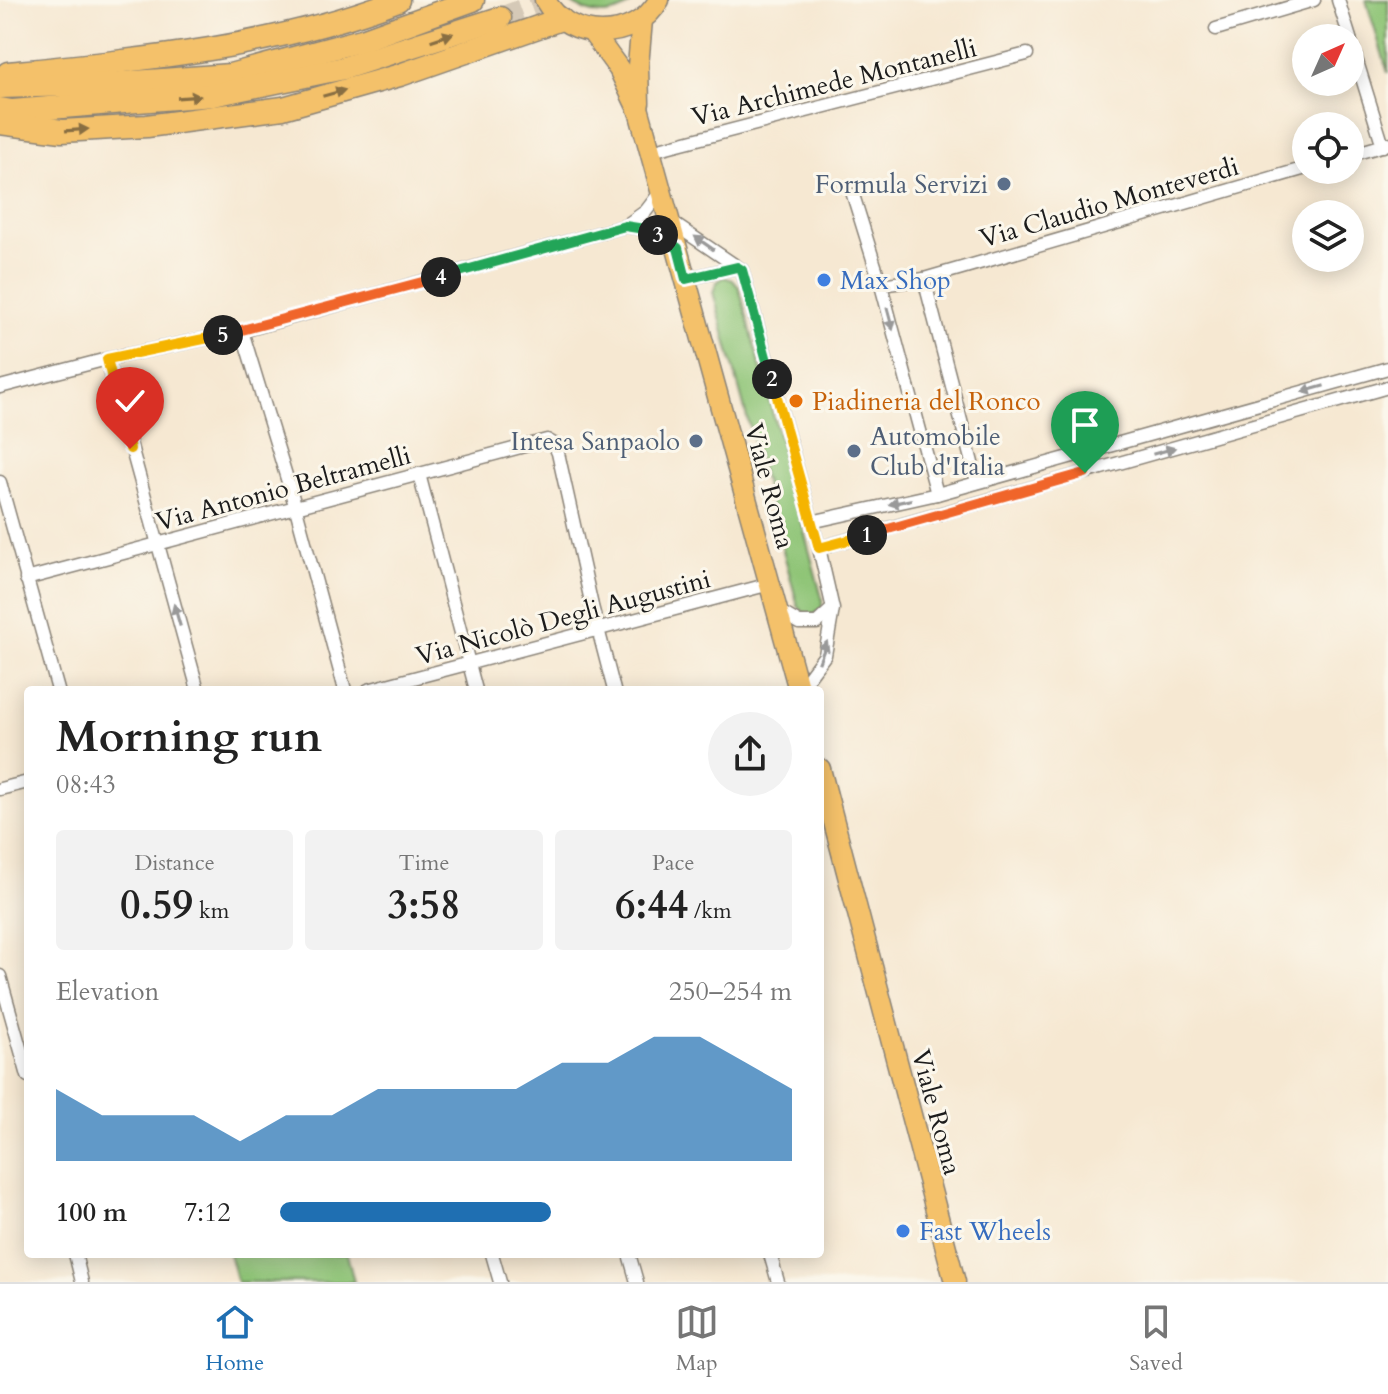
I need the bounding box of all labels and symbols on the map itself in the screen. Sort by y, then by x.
north arrow [1292,24,1364,96]
one-way arrow [430,30,454,42]
street label: Via Archimede Montanelli [688,30,980,135]
one-way arrow [323,86,347,99]
one-way arrow [177,90,202,103]
one-way arrow [65,123,90,136]
street label: Via Claudio Monteverdi [976,149,1243,256]
place label: Formula Servizi [815,167,988,202]
marker: Formula Servizi [995,175,1013,193]
pin: 3 [638,215,678,255]
one-way arrow [694,236,714,252]
pin: 4 [421,257,461,297]
place label: Max Shop [840,263,951,298]
marker: Max Shop [815,271,833,289]
one-way arrow [885,306,897,331]
pin: 5 [203,315,243,355]
pin: 2 [752,359,792,399]
pin [96,367,164,449]
one-way arrow [1300,383,1324,396]
place label: Piadineria del Ronco [812,384,1041,419]
pin [1051,391,1119,473]
marker: Piadineria del Ronco [787,392,805,410]
place label: Automobile Club d'Italia [870,419,1005,484]
street label: Viale Roma [736,420,803,553]
place label: Intesa Sanpaolo [511,424,680,459]
marker: Intesa Sanpaolo [687,432,705,450]
street label: Via Antonio Beltramelli [152,438,415,539]
marker: Automobile Club d'Italia [845,442,863,460]
one-way arrow [1152,444,1176,457]
one-way arrow [887,496,912,509]
pin: 1 [847,515,887,555]
street label: Via Nicolò Degli Augustini [412,561,714,674]
one-way arrow [170,602,183,626]
one-way arrow [817,640,830,664]
street label: Viale Roma [903,1046,970,1179]
place label: Fast Wheels [919,1214,1051,1249]
marker: Fast Wheels [894,1222,912,1240]

